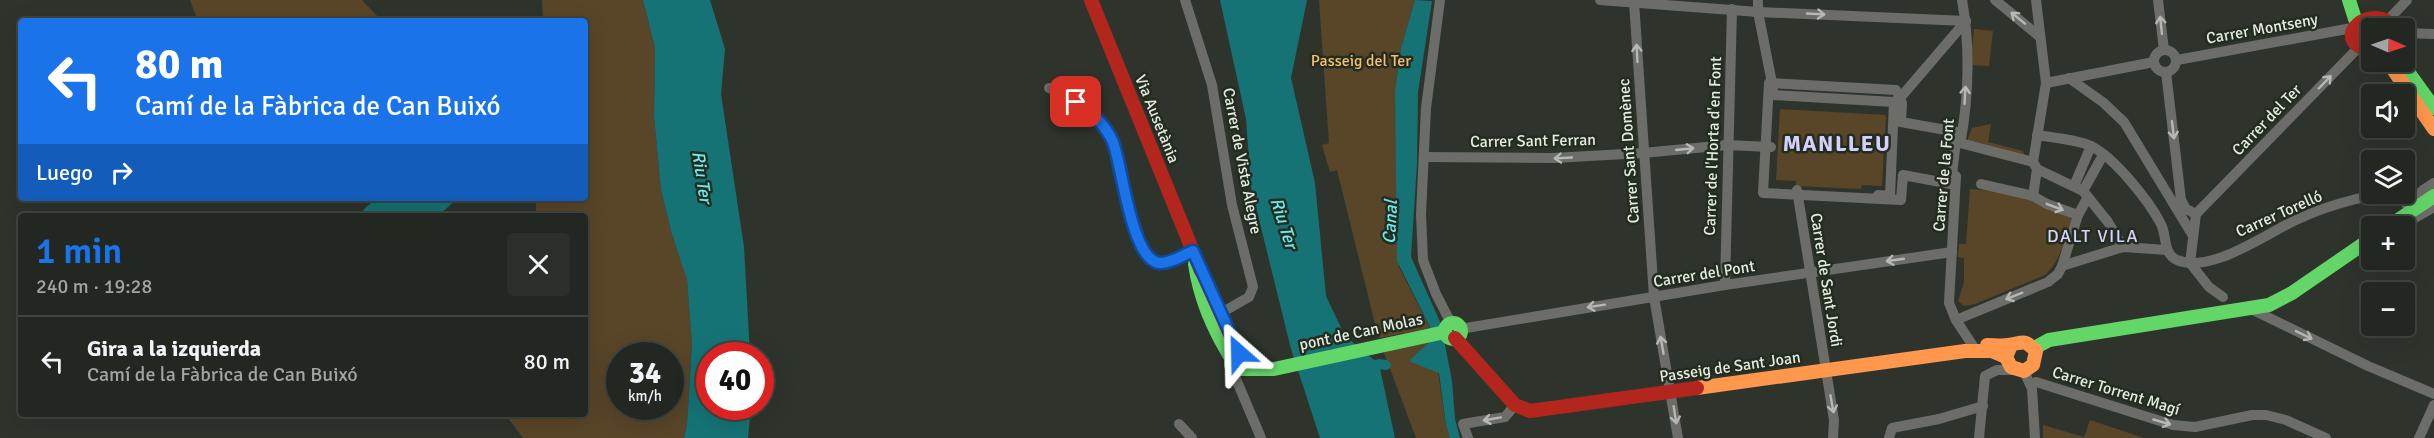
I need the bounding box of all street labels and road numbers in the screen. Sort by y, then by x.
street label: Carrer Montseny [2205,9,2320,49]
street label: Carrer de l'Horta d'en Font [1700,56,1726,236]
street label: Via Ausetània [1130,72,1184,166]
street label: Carrer Sant Domènec [1614,78,1644,224]
street label: Carrer del Ter [2228,80,2306,160]
street label: Carrer de Vista Alegre [1218,86,1266,236]
street label: Carrer de la Font [1929,117,1959,232]
street label: Carrer Sant Ferran [1470,130,1596,152]
street label: Carrer Torelló [2233,186,2325,242]
street label: Carrer de Sant Jordi [1806,212,1846,348]
street label: Carrer del Pont [1652,256,1757,292]
street label: pont de Can Molas [1297,309,1425,355]
street label: Passeig de Sant Joan [1658,347,1802,387]
street label: Carrer Torrent Magí [2050,362,2183,420]

